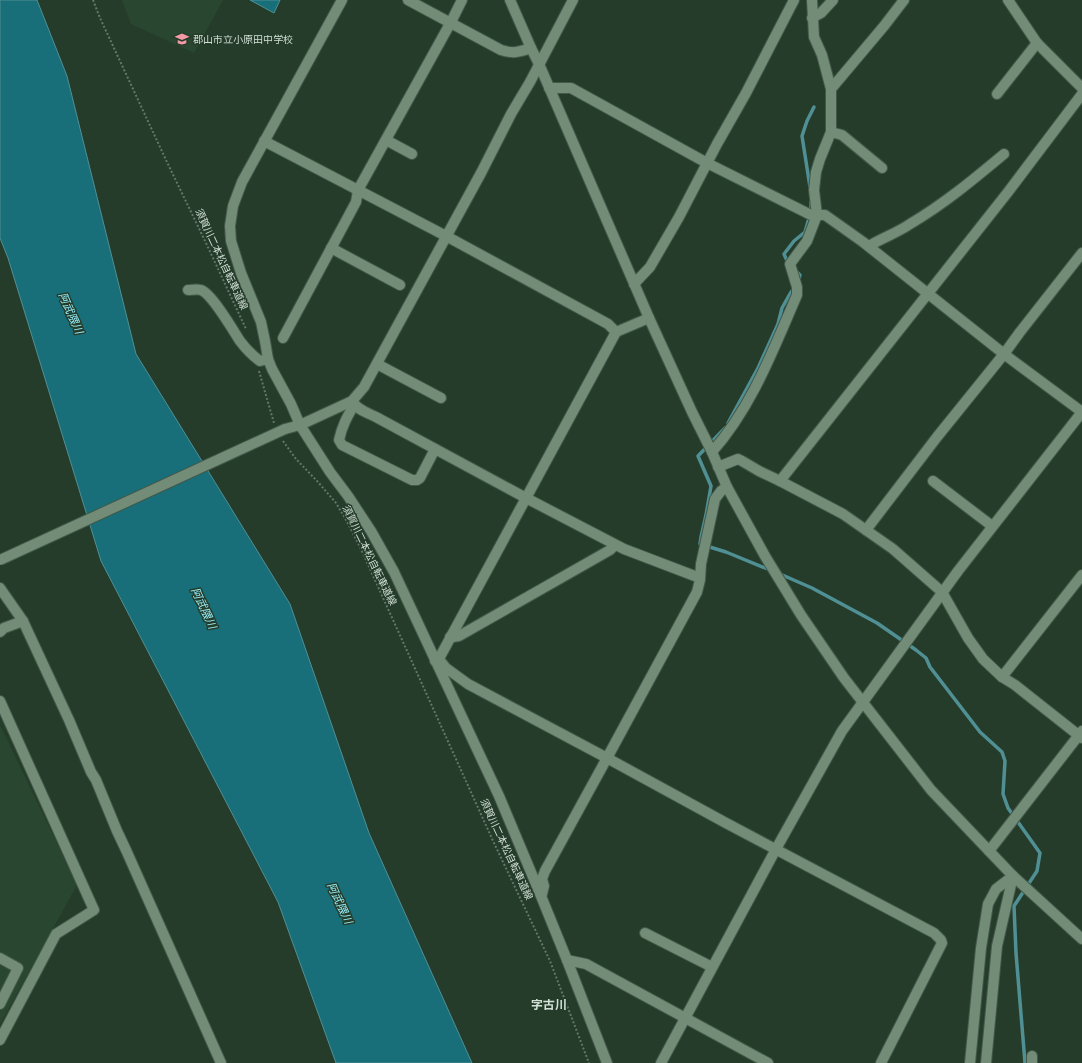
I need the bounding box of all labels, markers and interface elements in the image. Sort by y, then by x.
school or university icon: 郡山市立小原田中学校 [174,31,190,47]
place label: 郡山市立小原田中学校 [193,33,293,46]
street label: 須賀川二本松自転車道線 [192,207,251,312]
water label: 阿武隈川 [56,290,87,337]
street label: 須賀川二本松自転車道線 [340,503,400,608]
water label: 阿武隈川 [188,585,220,632]
street label: 須賀川二本松自転車道線 [477,797,536,902]
water label: 阿武隈川 [324,880,356,927]
district label: 字古川 [531,997,567,1013]

